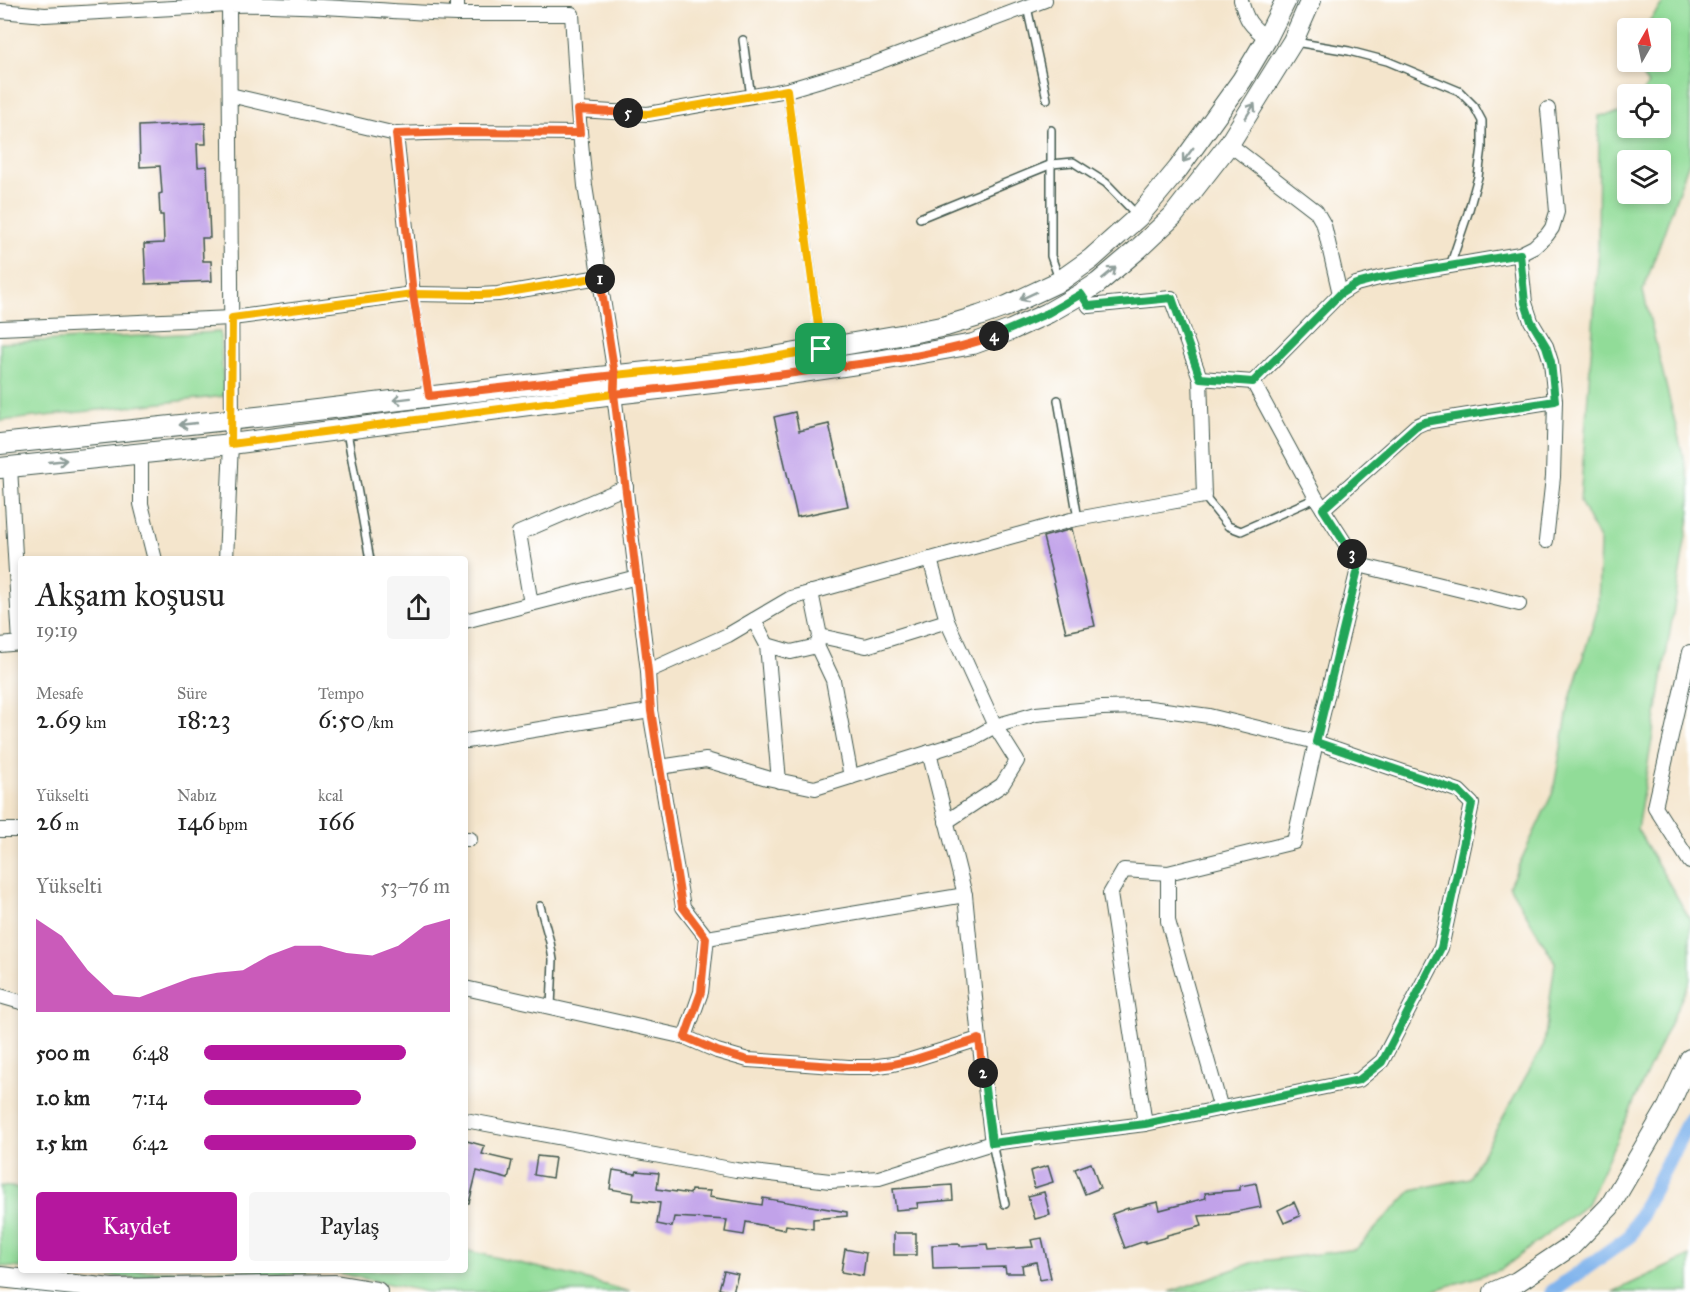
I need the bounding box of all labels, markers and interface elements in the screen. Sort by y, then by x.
north arrow [1617,18,1671,72]
map controls [1617,18,1671,204]
button: locate [1617,84,1671,138]
pin: 5 [613,98,643,128]
text: 5 [624,103,632,122]
one-way arrow [1244,103,1256,120]
one-way arrow [1181,147,1194,163]
button: layers [1617,150,1671,204]
pin: 1 [585,264,615,294]
one-way arrow [1101,267,1117,280]
text: 1 [597,269,603,288]
one-way arrow [1019,291,1037,303]
pin: 4 [979,321,1009,351]
pin [795,323,846,374]
text: 4 [990,326,998,345]
icon: arrive [804,332,837,365]
one-way arrow [393,394,413,405]
one-way arrow [178,419,198,430]
one-way arrow [48,456,68,467]
pin: 3 [1337,539,1367,569]
text: 3 [1349,544,1355,563]
text: Akşam koşusu [36,575,225,615]
button: share [387,576,450,639]
text: 19:19 [36,618,78,642]
text: Mesafe [36,684,84,703]
text: Süre [177,684,207,703]
text: Tempo [318,684,364,703]
text: 2.69 [36,703,82,735]
text: 18:23 [177,703,231,735]
text: 6:50 [318,703,365,735]
text: km [82,713,106,732]
text: /km [365,713,394,732]
text: Yükselti [36,786,89,805]
text: Nabız [177,786,217,805]
text: kcal [318,786,343,805]
text: 26 [36,805,62,837]
text: 146 [177,805,215,837]
text: 166 [318,805,355,837]
text: m [62,815,79,834]
text: bpm [215,815,248,834]
text: Yükselti [36,874,102,898]
text: 53–76 m [380,874,450,898]
text: 500 m [36,1041,90,1065]
text: 6:48 [132,1041,169,1065]
pin: 2 [968,1058,998,1088]
text: 2 [979,1063,987,1082]
text: 1.0 km [36,1086,90,1110]
text: 7:14 [132,1086,167,1110]
text: 1.5 km [36,1131,87,1155]
text: 6:42 [132,1131,168,1155]
button: Kaydet [36,1192,237,1261]
button: Paylaş [249,1192,450,1261]

